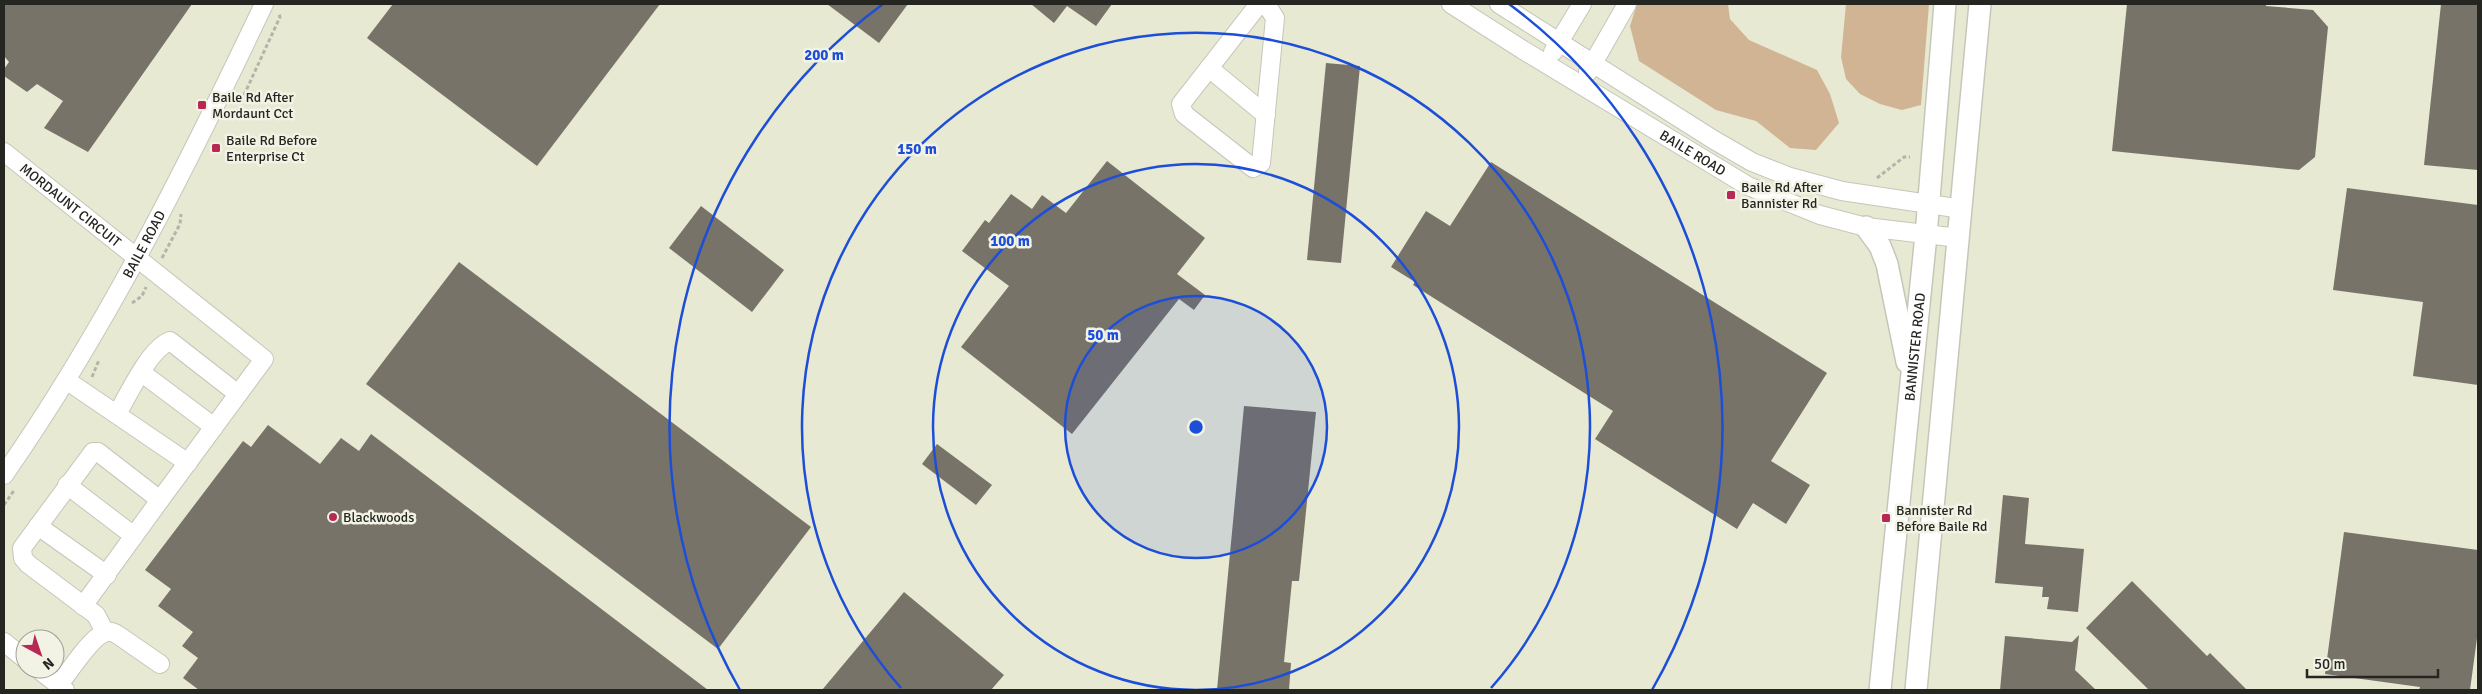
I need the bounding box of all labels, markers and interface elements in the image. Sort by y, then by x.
text: 200 m [804,46,844,64]
place label: Baile Rd After Mordaunt Cct [212,89,294,122]
marker: Baile Rd After Mordaunt Cct [196,99,208,111]
street label: BAILE ROAD [1657,126,1729,179]
place label: Baile Rd Before Enterprise Ct [226,132,317,165]
text: 150 m [897,140,937,158]
marker: Baile Rd Before Enterprise Ct [210,142,222,154]
street label: MORDAUNT CIRCUIT [16,159,125,250]
place label: Baile Rd After Bannister Rd [1741,179,1823,212]
marker: Baile Rd After Bannister Rd [1725,189,1737,201]
street label: BAILE ROAD [119,208,169,281]
text: 100 m [990,232,1030,250]
street label: BANNISTER ROAD [1901,292,1929,402]
text: 50 m [1087,326,1119,344]
centre of rings [1187,418,1205,436]
place label: Bannister Rd Before Baile Rd [1896,502,1987,535]
place label: Blackwoods [343,509,414,526]
marker: Blackwoods [327,511,339,523]
marker: Bannister Rd Before Baile Rd [1880,512,1892,524]
north arrow [15,629,65,679]
scale bar [2307,646,2438,678]
text: N [39,654,57,673]
text: 50 m [2314,655,2345,673]

